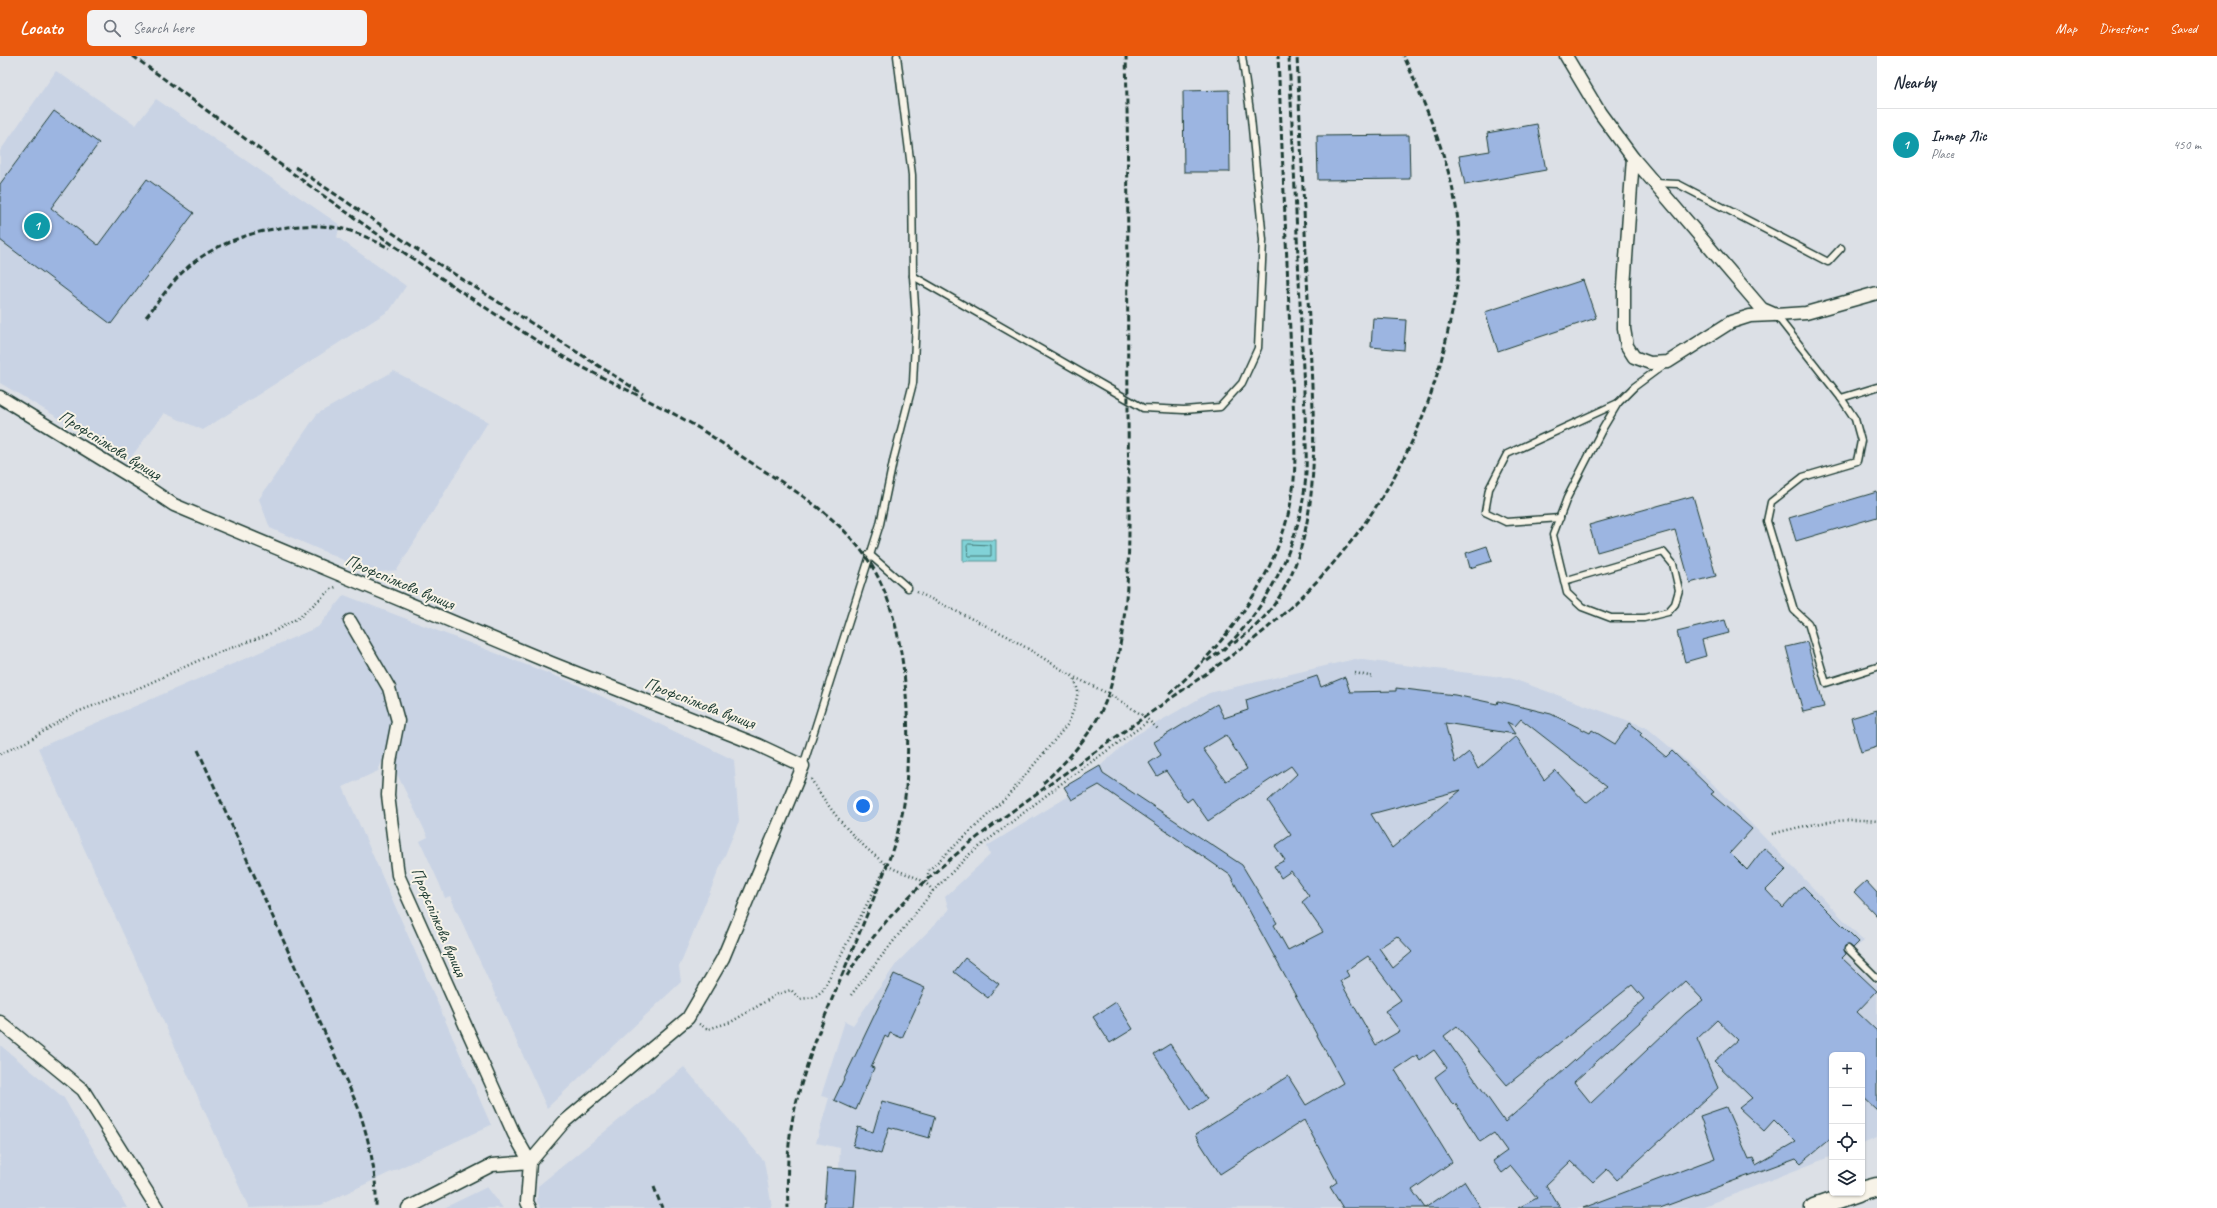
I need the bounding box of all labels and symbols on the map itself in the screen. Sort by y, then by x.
pin: 1 [24,211,50,241]
street label: Профспілкова вулиця [55,405,166,486]
street label: Профспілкова вулиця [342,550,459,615]
street label: Профспілкова вулиця [642,672,760,734]
your location [853,796,873,816]
street label: Профспілкова вулиця [407,864,472,981]

